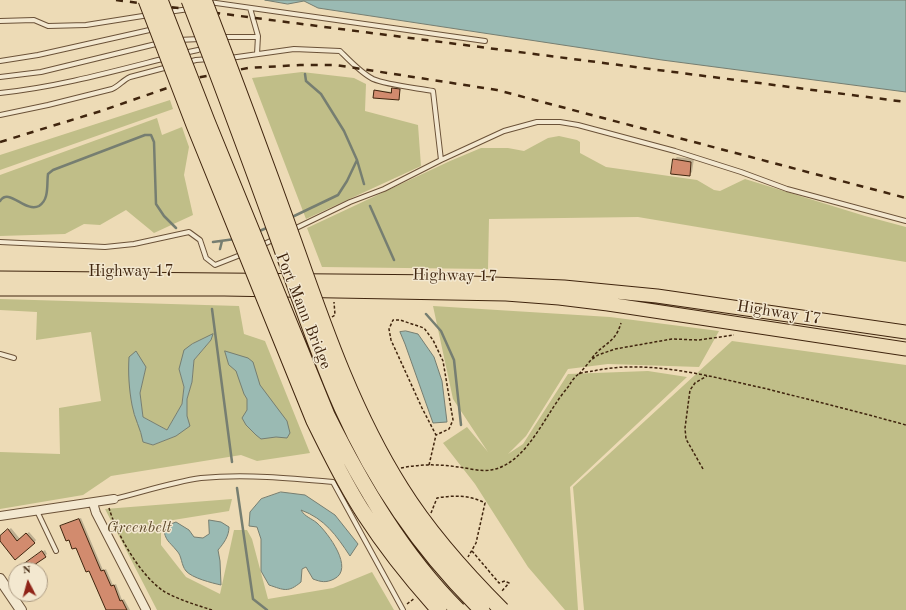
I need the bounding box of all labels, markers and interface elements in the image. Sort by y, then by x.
street label: Port Mann Bridge [271,250,335,372]
street label: Highway 17 [88,262,174,282]
street label: Highway 17 [412,266,498,286]
street label: Highway 17 [735,297,823,329]
park label: Greenbelt [107,518,171,538]
north arrow [8,562,48,602]
text: N [22,565,32,576]

